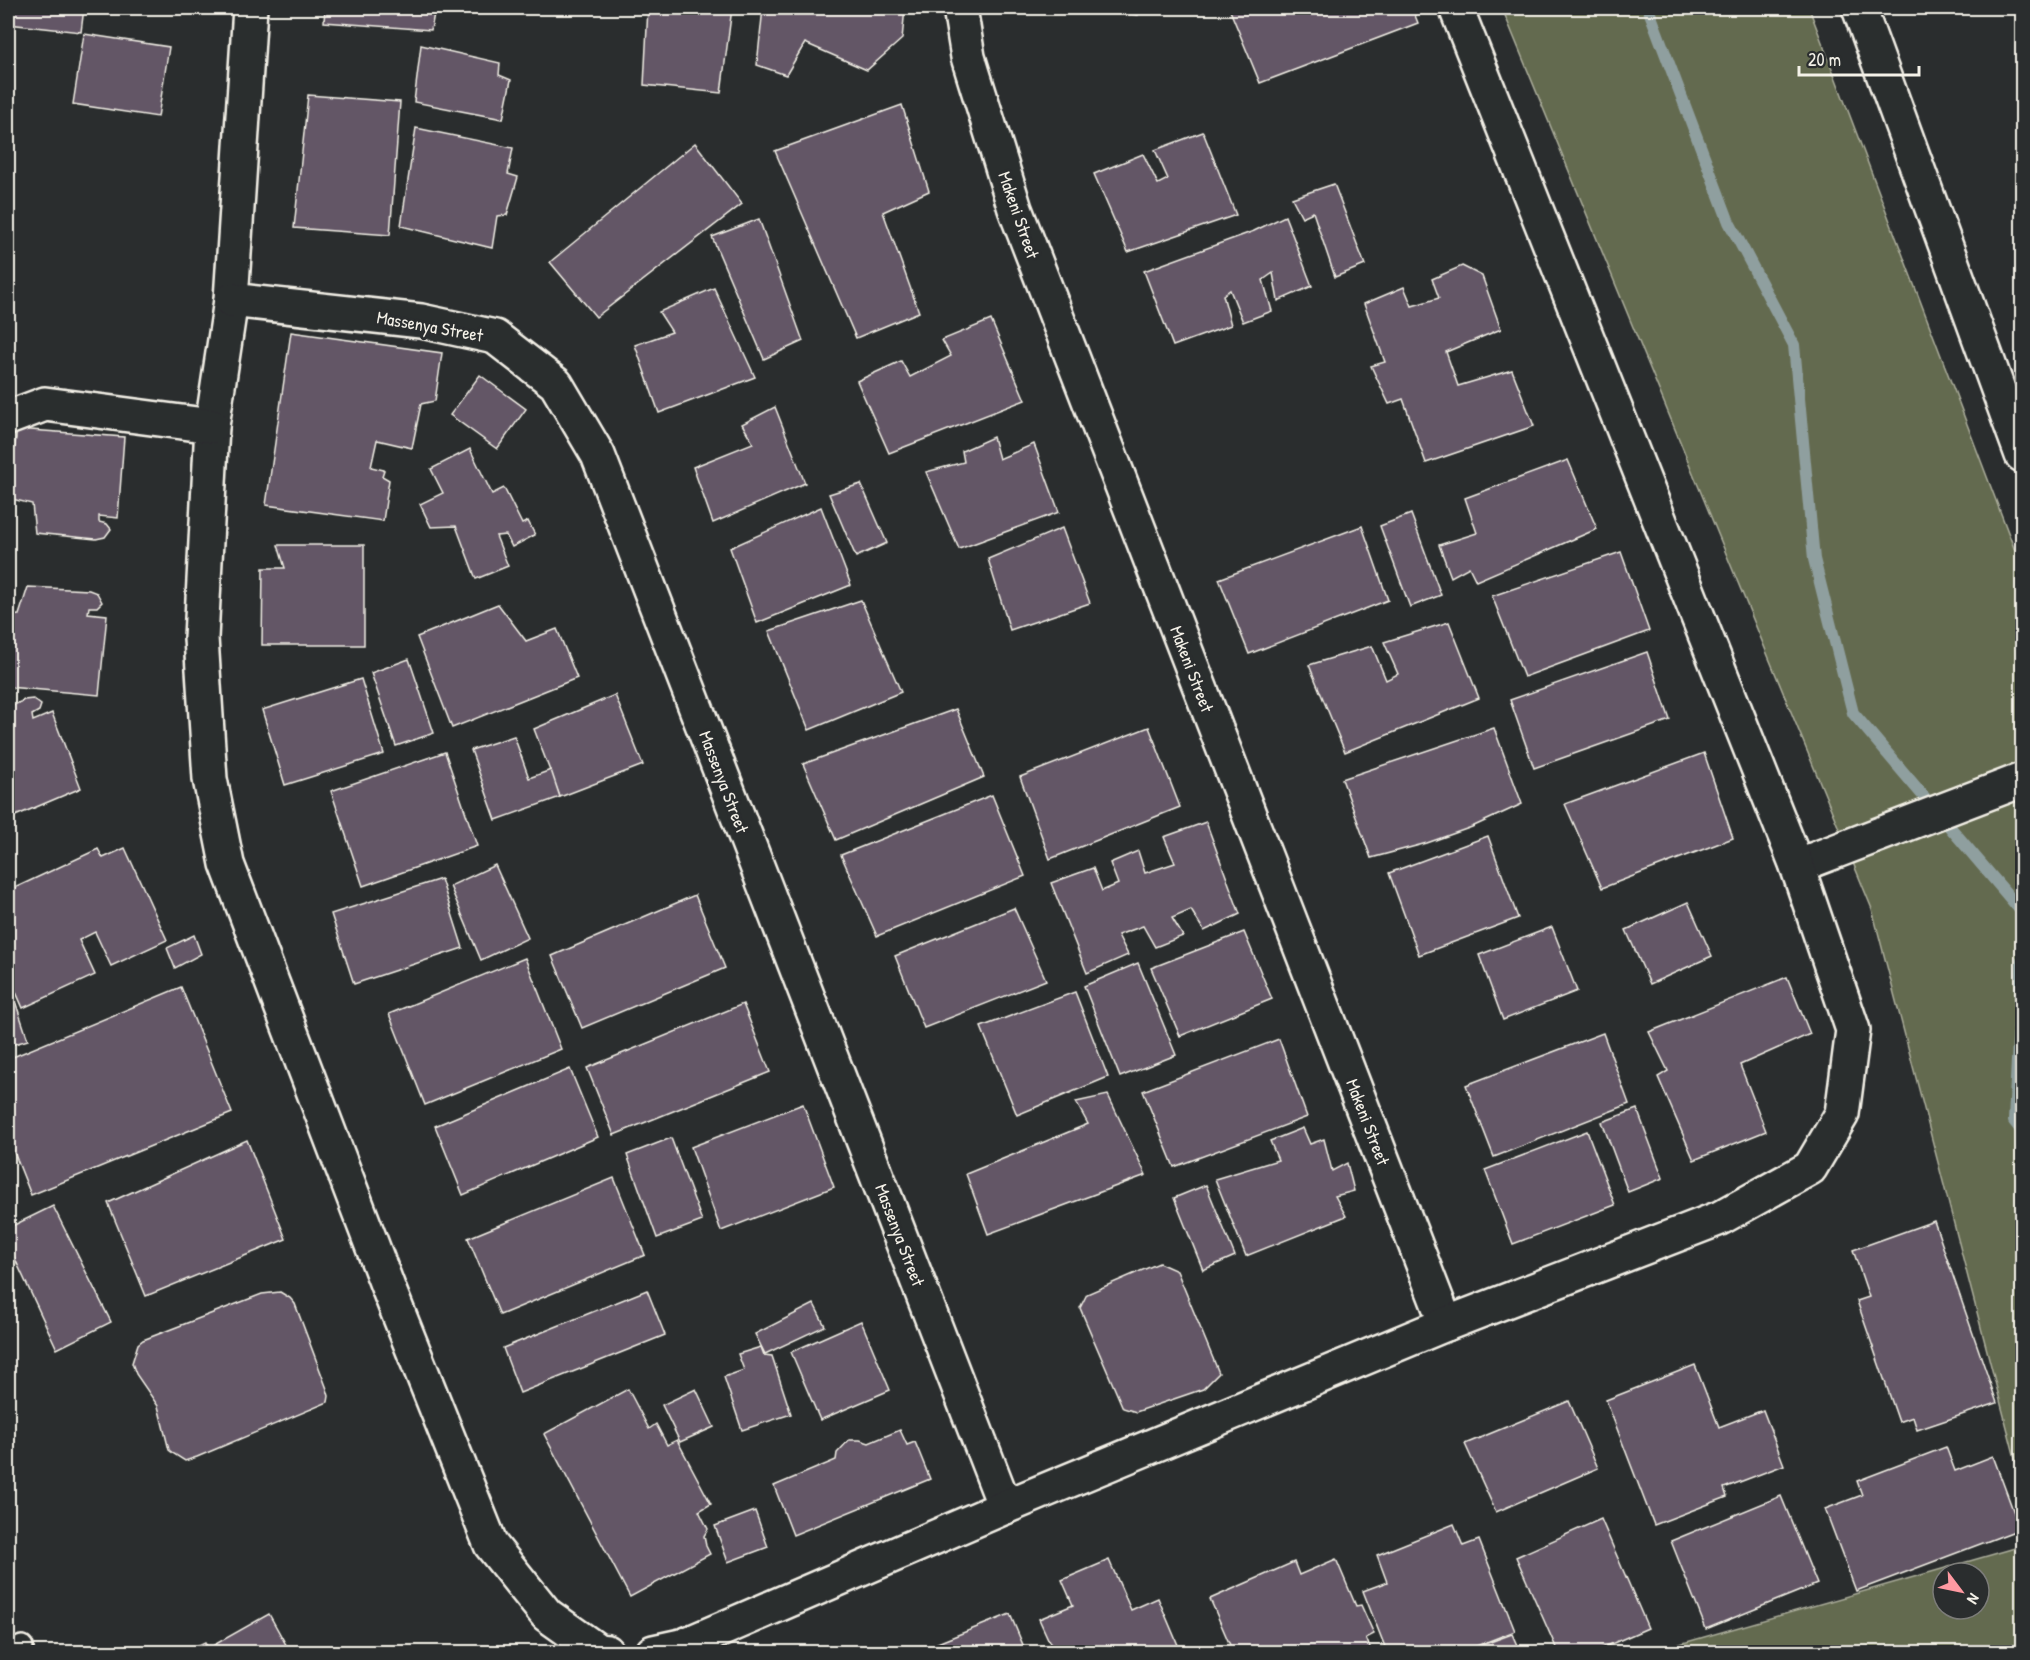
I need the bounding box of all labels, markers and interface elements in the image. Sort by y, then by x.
scale bar [1799,39,1919,77]
text: 20 m [1808,47,1841,72]
street label: Makeni Street [992,168,1046,263]
street label: Massenya Street [375,304,486,348]
street label: Makeni Street [1164,622,1220,717]
street label: Massenya Street [693,727,755,837]
street label: Makeni Street [1340,1075,1396,1170]
street label: Massenya Street [869,1180,931,1290]
north arrow [1931,1561,1991,1621]
text: N [1962,1590,1985,1609]

